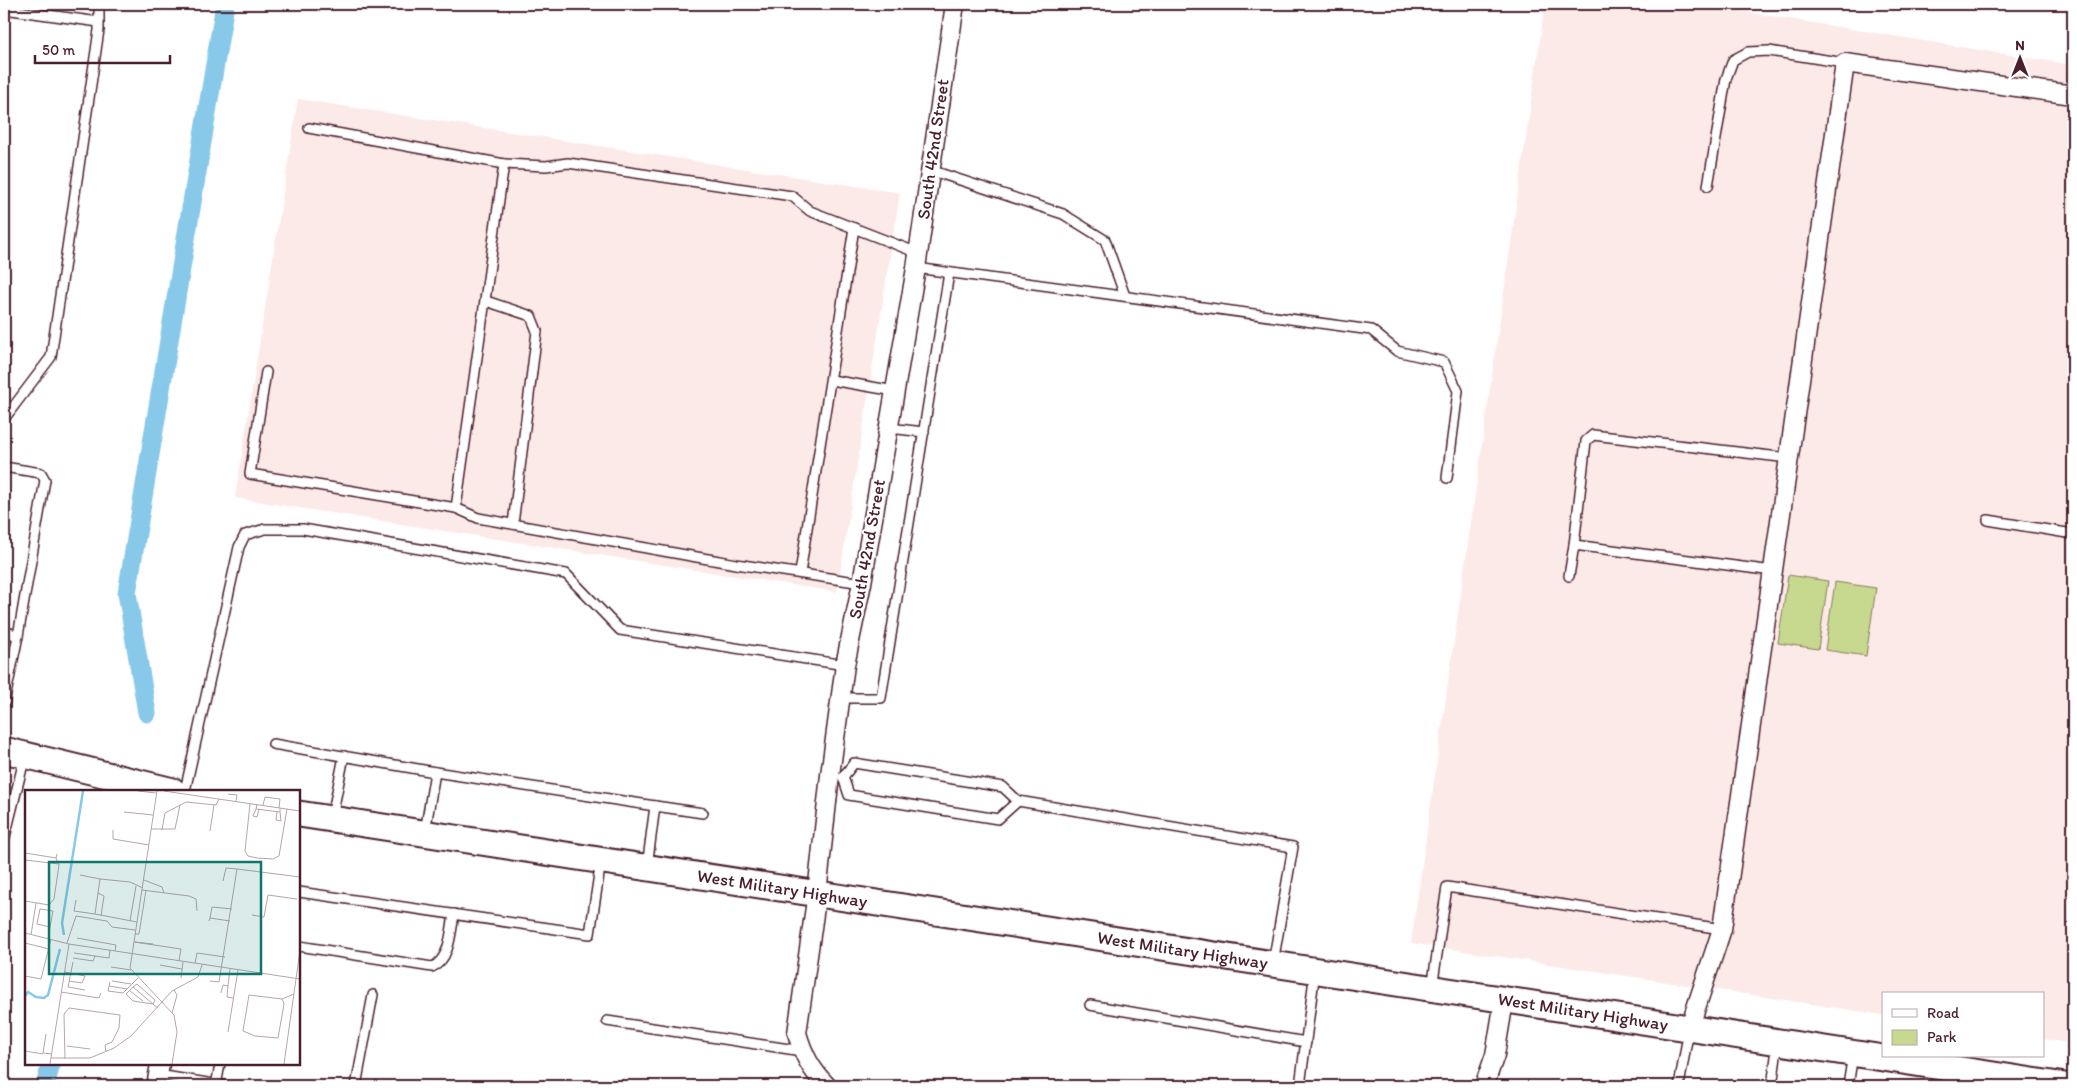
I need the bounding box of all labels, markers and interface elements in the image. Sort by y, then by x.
scale bar [35,32,170,64]
north arrow [1994,32,2044,82]
text: N [2015,37,2025,54]
text: 50 m [42,41,75,59]
street label: South 42nd Street [912,77,954,221]
street label: South 42nd Street [844,477,890,621]
inset map [25,790,300,1065]
street label: West Military Highway [696,864,870,912]
street label: West Military Highway [1096,926,1270,974]
street label: West Military Highway [1496,988,1670,1036]
legend [1882,992,2044,1058]
text: Road [1927,1004,1960,1022]
text: Park [1927,1028,1957,1046]

